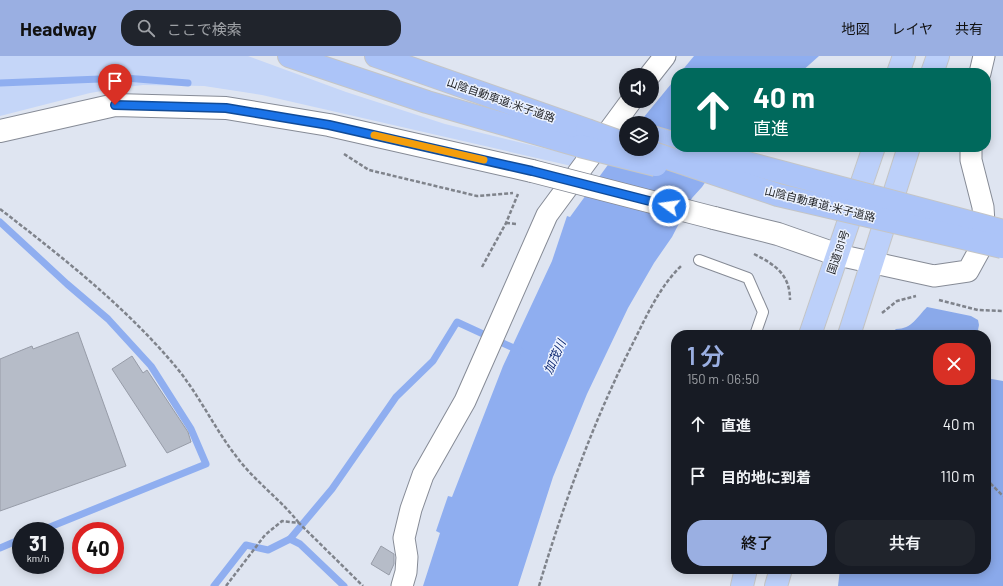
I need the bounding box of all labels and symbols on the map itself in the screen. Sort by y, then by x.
pin [98,64,132,105]
street label: 山陰自動車道;米子道路 [445,75,557,124]
street label: 山陰自動車道;米子道路 [764,183,877,224]
position arrow [648,185,690,227]
street label: 国道181号 [824,228,851,276]
water label: 加茂川 [540,335,569,376]
speed limit sign: 40 [72,522,124,574]

